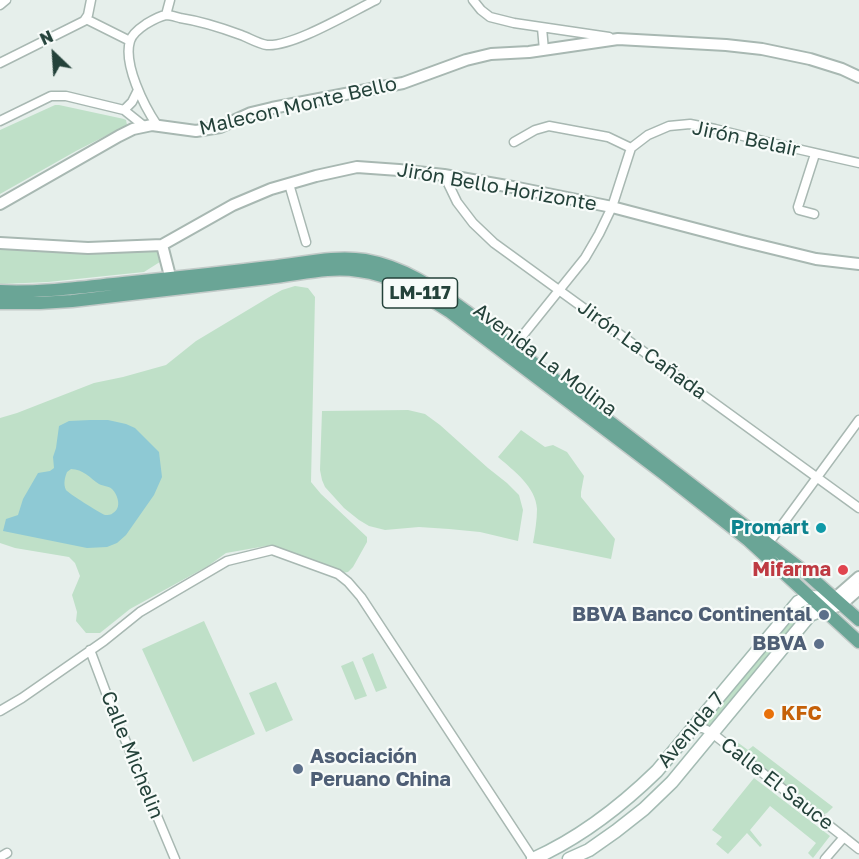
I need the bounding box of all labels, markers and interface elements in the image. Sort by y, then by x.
north arrow [24,24,84,84]
text: N [37,26,56,49]
street label: Malecon Monte Bello [197,72,399,140]
street label: Jirón Belair [690,116,802,162]
street label: Jirón Bello Horizonte [395,158,599,216]
road number: LM-117 [382,278,458,308]
street label: Jirón La Cañada [573,295,711,405]
street label: Avenida La Molina [469,298,621,422]
place label: Promart [731,516,809,540]
marker: Promart [814,521,828,535]
place label: Mifarma [752,558,831,582]
marker: Mifarma [836,563,850,577]
place label: BBVA Banco Continental [572,603,812,627]
marker: BBVA Banco Continental [817,608,831,622]
place label: BBVA [752,632,807,656]
marker: BBVA [812,637,826,651]
street label: Avenida 7 [652,687,730,773]
street label: Calle Michelin [95,688,169,822]
place label: KFC [781,702,822,726]
marker: KFC [762,707,776,721]
street label: Calle El Sauce [716,733,838,835]
place label: Asociación Peruano China [310,745,451,792]
marker: Asociación Peruano China [291,762,305,776]

